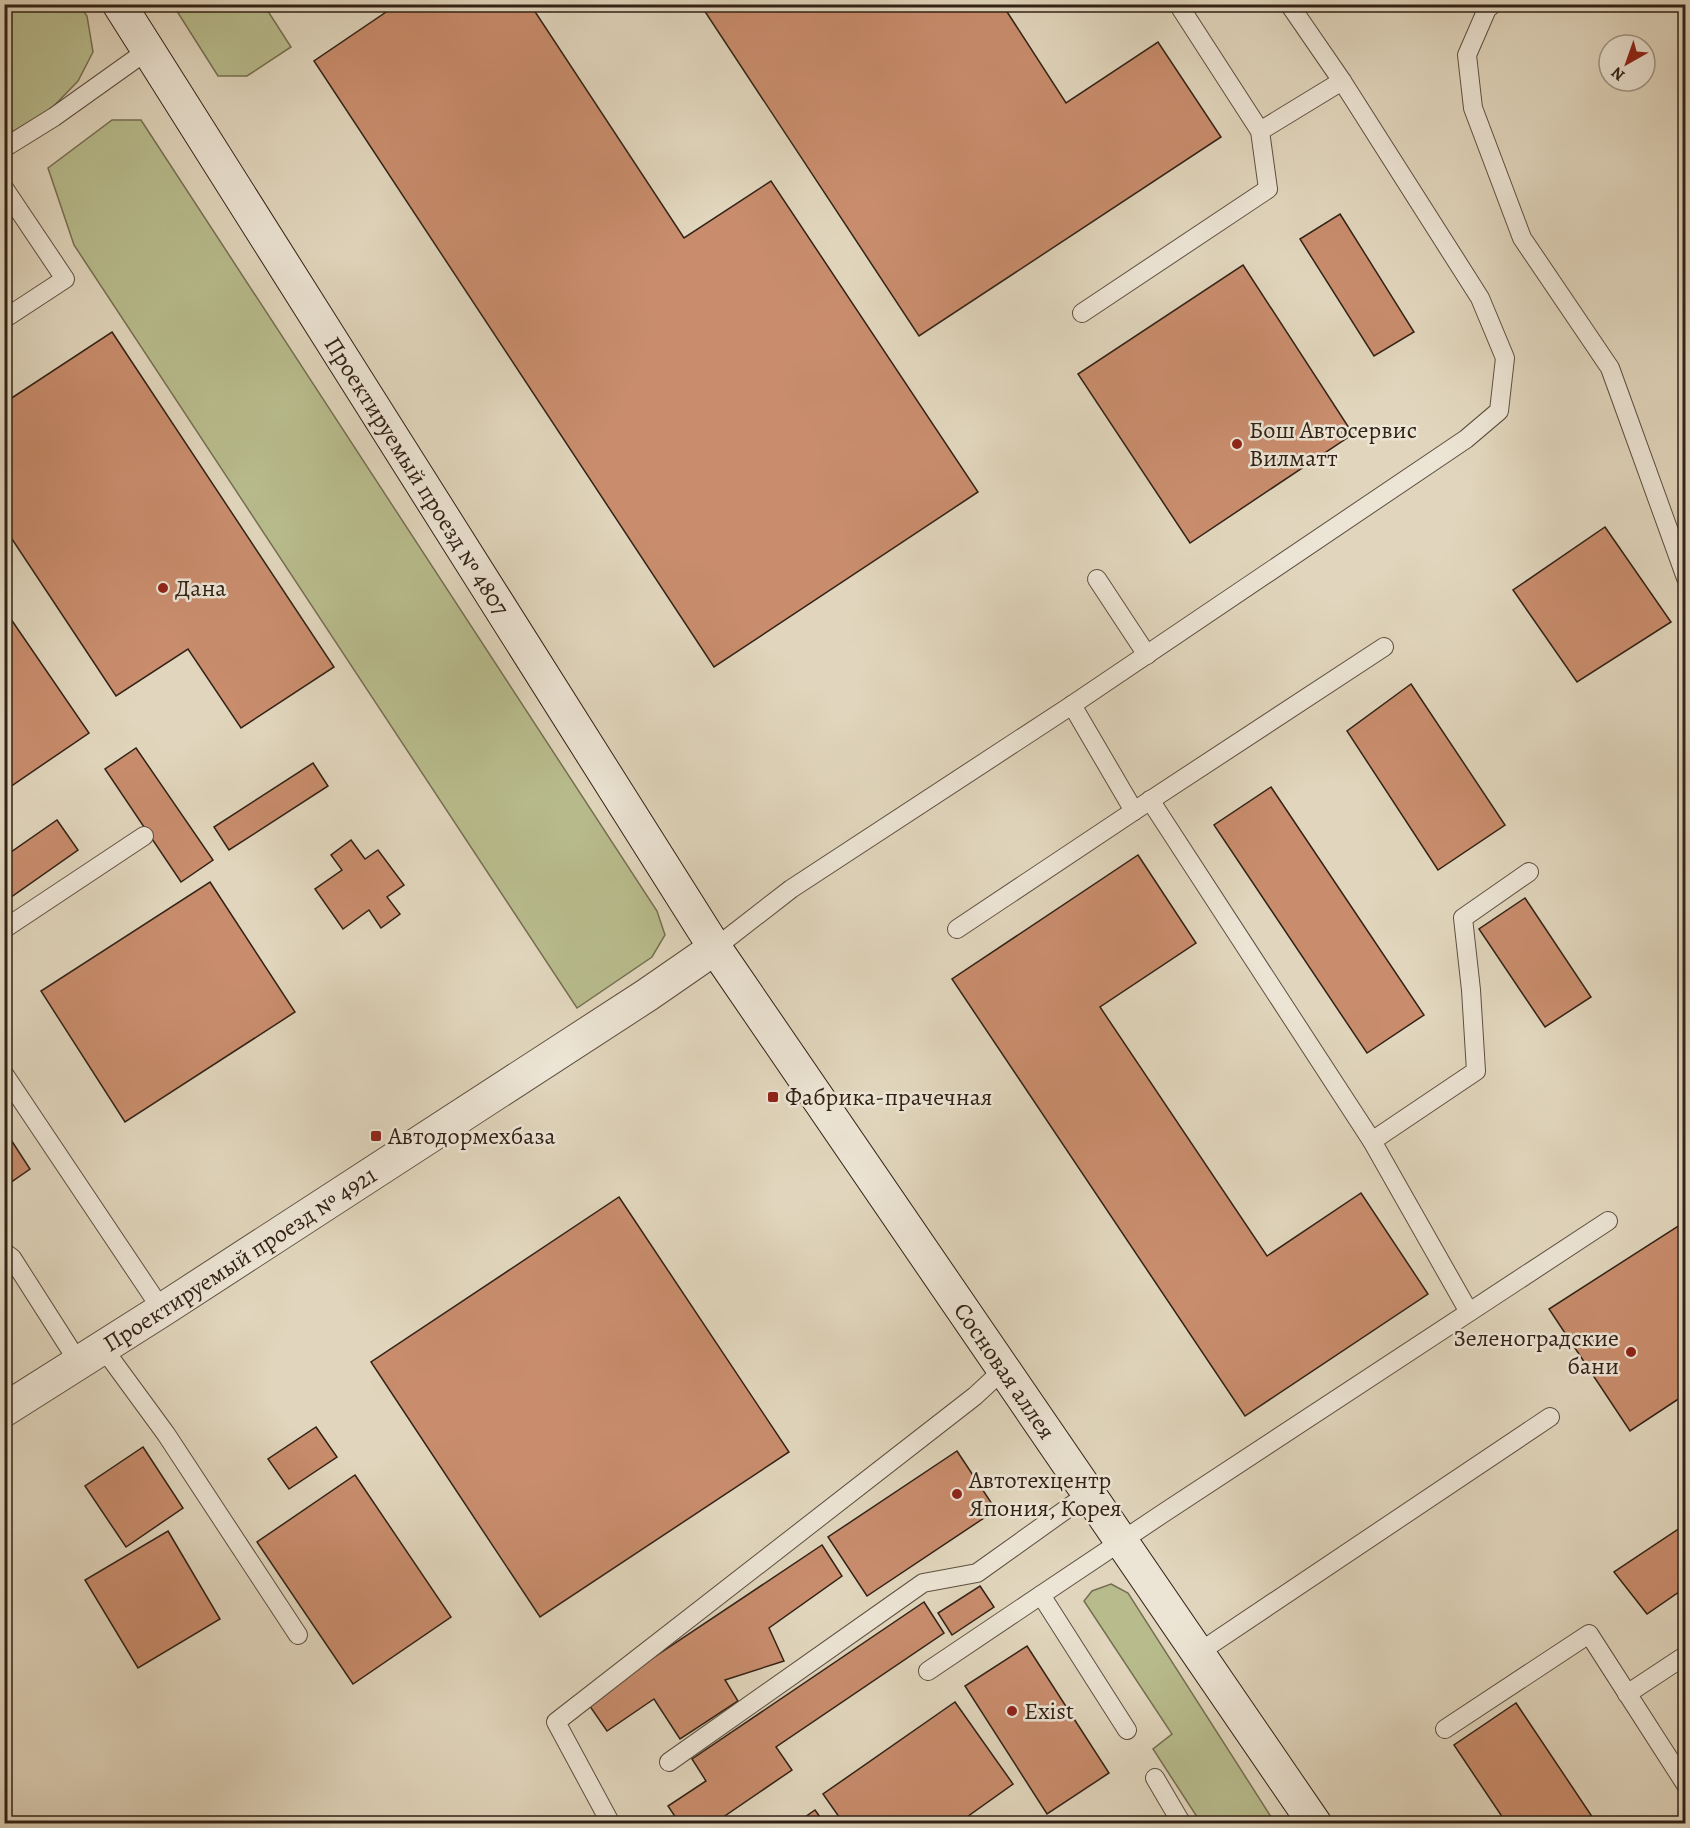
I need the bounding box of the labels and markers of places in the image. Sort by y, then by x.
place label: Бош Автосервис Вилматт [1249,414,1417,474]
marker: Бош Автосервис Вилматт [1230,437,1244,451]
place label: Дана [175,572,226,604]
marker: Дана [156,581,170,595]
place label: Фабрика-прачечная [785,1081,992,1113]
marker: Фабрика-прачечная [766,1090,780,1104]
place label: Автодормехбаза [387,1120,556,1152]
marker: Автодормехбаза [369,1129,383,1143]
place label: Зеленоградские бани [1453,1322,1619,1382]
marker: Зеленоградские бани [1624,1345,1638,1359]
place label: Автотехцентр Япония, Корея [968,1464,1122,1524]
marker: Автотехцентр Япония, Корея [950,1487,964,1501]
place label: Exist [1024,1695,1074,1727]
marker: Exist [1005,1704,1019,1718]

